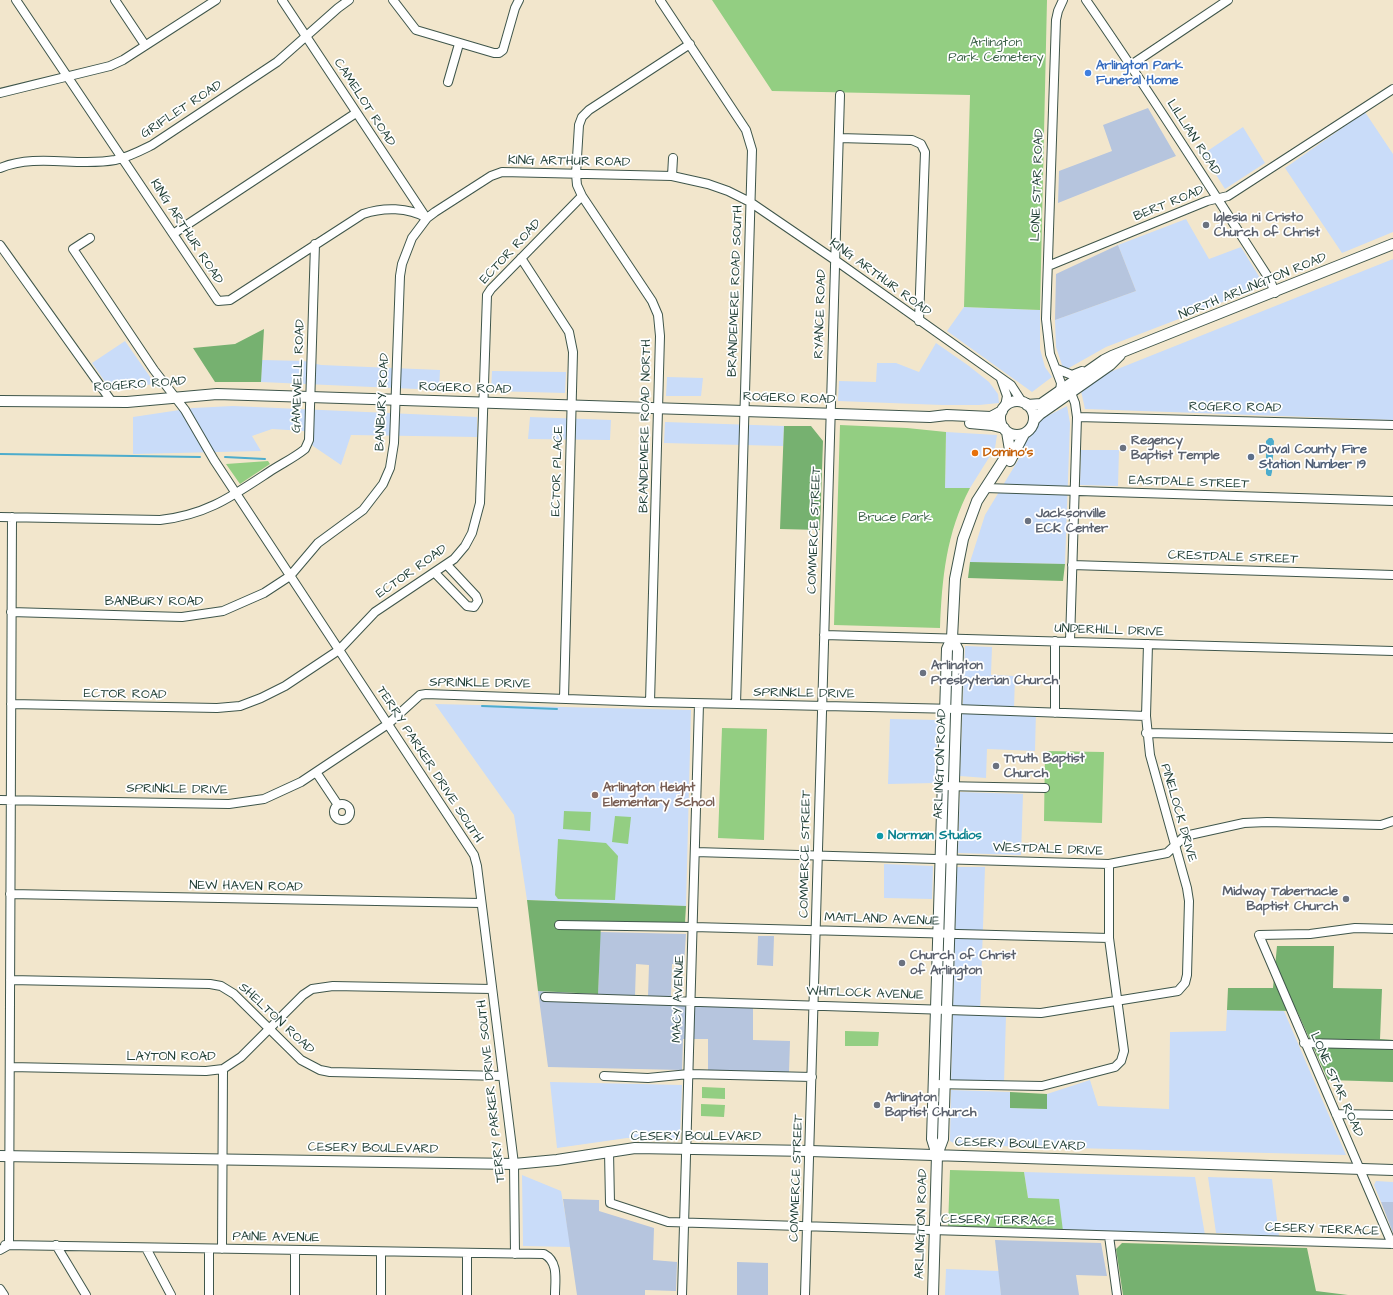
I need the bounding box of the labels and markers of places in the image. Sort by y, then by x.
place label: Arlington Park Funeral Home [1096,58,1183,89]
marker: Arlington Park Funeral Home [1083,68,1093,78]
place label: Iglesia ni Cristo Church of Christ [1214,210,1320,241]
marker: Iglesia ni Cristo Church of Christ [1201,220,1211,230]
place label: Regency Baptist Temple [1131,433,1220,464]
place label: Duval County Fire Station Number 19 [1259,442,1367,473]
marker: Regency Baptist Temple [1118,443,1128,453]
place label: Domino's [983,445,1033,461]
marker: Domino's [970,448,980,458]
marker: Duval County Fire Station Number 19 [1246,452,1256,462]
place label: Jacksonville ECK Center [1036,506,1108,537]
marker: Jacksonville ECK Center [1023,516,1033,526]
place label: Arlington Presbyterian Church [931,658,1058,689]
marker: Arlington Presbyterian Church [918,668,928,678]
place label: Truth Baptist Church [1004,751,1085,782]
marker: Truth Baptist Church [991,761,1001,771]
place label: Arlington Height Elementary School [603,780,714,811]
marker: Arlington Height Elementary School [590,790,600,800]
place label: Norman Studios [888,828,982,844]
marker: Norman Studios [875,831,885,841]
place label: Midway Tabernacle Baptist Church [1223,884,1338,915]
marker: Midway Tabernacle Baptist Church [1341,894,1351,904]
place label: Church of Christ of Arlington [910,948,1016,979]
marker: Church of Christ of Arlington [897,958,907,968]
place label: Arlington Baptist Church [885,1090,976,1121]
marker: Arlington Baptist Church [872,1100,882,1110]

